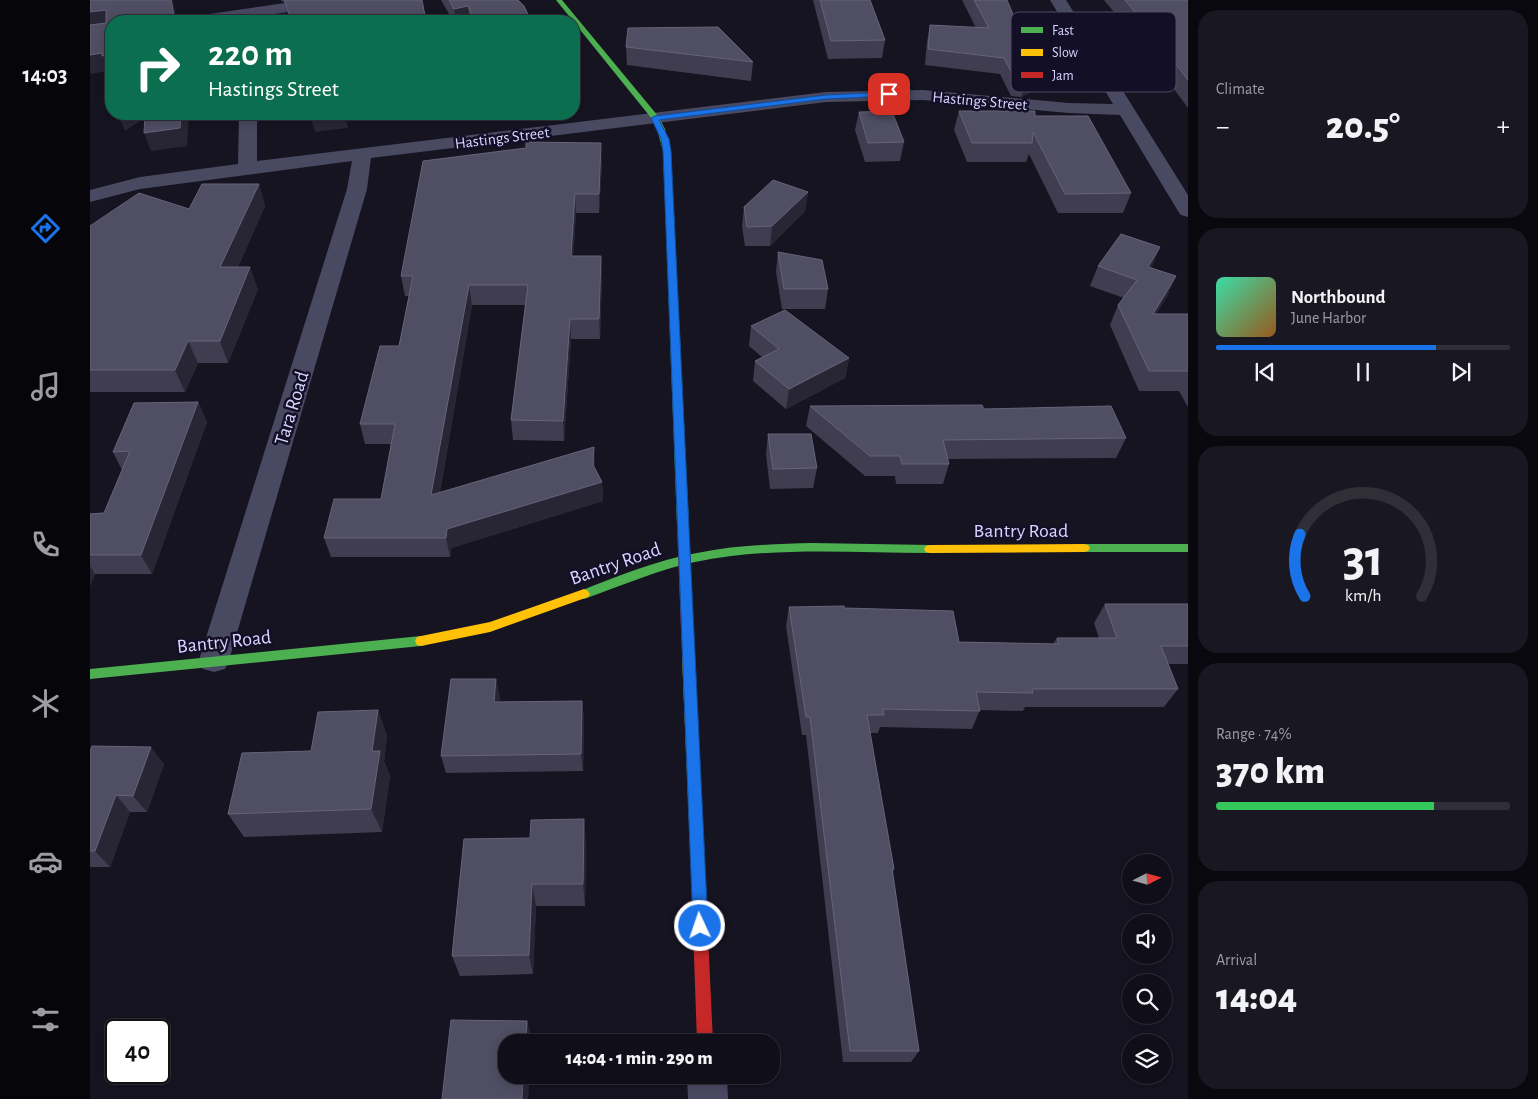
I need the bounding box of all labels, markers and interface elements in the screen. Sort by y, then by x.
legend [1011,12,1176,92]
text: Fast [1052,24,1074,38]
icon: right [125,35,190,100]
text: 220 m [208,37,293,72]
text: Slow [1052,46,1079,60]
text: 14:03 [23,64,67,86]
text: Jam [1052,69,1074,83]
pin [868,73,910,115]
text: Hastings Street [208,78,339,100]
icon: arrive [875,80,903,108]
text: Climate [1216,81,1265,97]
street label: Hastings Street [932,89,1028,113]
text: 20.5° [1326,108,1400,146]
text: − [1216,113,1229,141]
text: + [1497,113,1510,141]
street label: Hastings Street [454,124,550,152]
icon: directions [28,211,63,246]
text: Northbound [1291,288,1386,307]
text: June Harbor [1291,310,1366,326]
icon: previous [1251,358,1279,386]
icon: pause [1349,358,1377,386]
icon: next [1447,358,1475,386]
icon: music [28,369,63,404]
street label: Tara Road [271,369,313,448]
street label: Bantry Road [974,521,1068,541]
icon: phone [28,527,63,562]
text: 31 [1342,533,1384,585]
street label: Bantry Road [567,539,663,589]
text: km/h [1345,587,1381,605]
street label: Bantry Road [176,627,272,657]
icon: climate [28,686,63,721]
text: Range · 74% [1216,726,1292,742]
text: 370 km [1216,753,1325,791]
icon: car [28,844,63,879]
north arrow [1122,854,1172,904]
map controls [1122,854,1172,1084]
position arrow [673,899,725,951]
button: sound [1122,914,1172,964]
text: Arrival [1216,952,1257,968]
button: search [1122,974,1172,1024]
text: 14:04 [1216,979,1297,1017]
icon: filters [28,1002,63,1037]
speed limit sign: 40 [105,1019,170,1084]
button: layers [1122,1034,1172,1084]
text: 14:04 · 1 min · 290 m [565,1049,713,1068]

